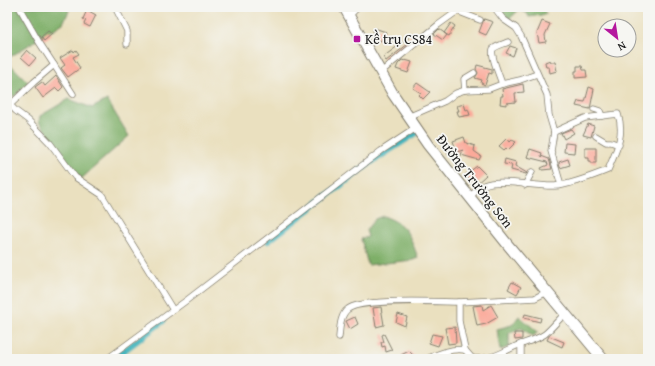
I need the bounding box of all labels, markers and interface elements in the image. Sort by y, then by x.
north arrow [597,18,637,58]
place label: Kề trụ CS84 [365,29,432,49]
marker: Kề trụ CS84 [352,34,362,44]
text: N [614,38,629,56]
street label: Đường Trường Sơn [432,130,518,232]

